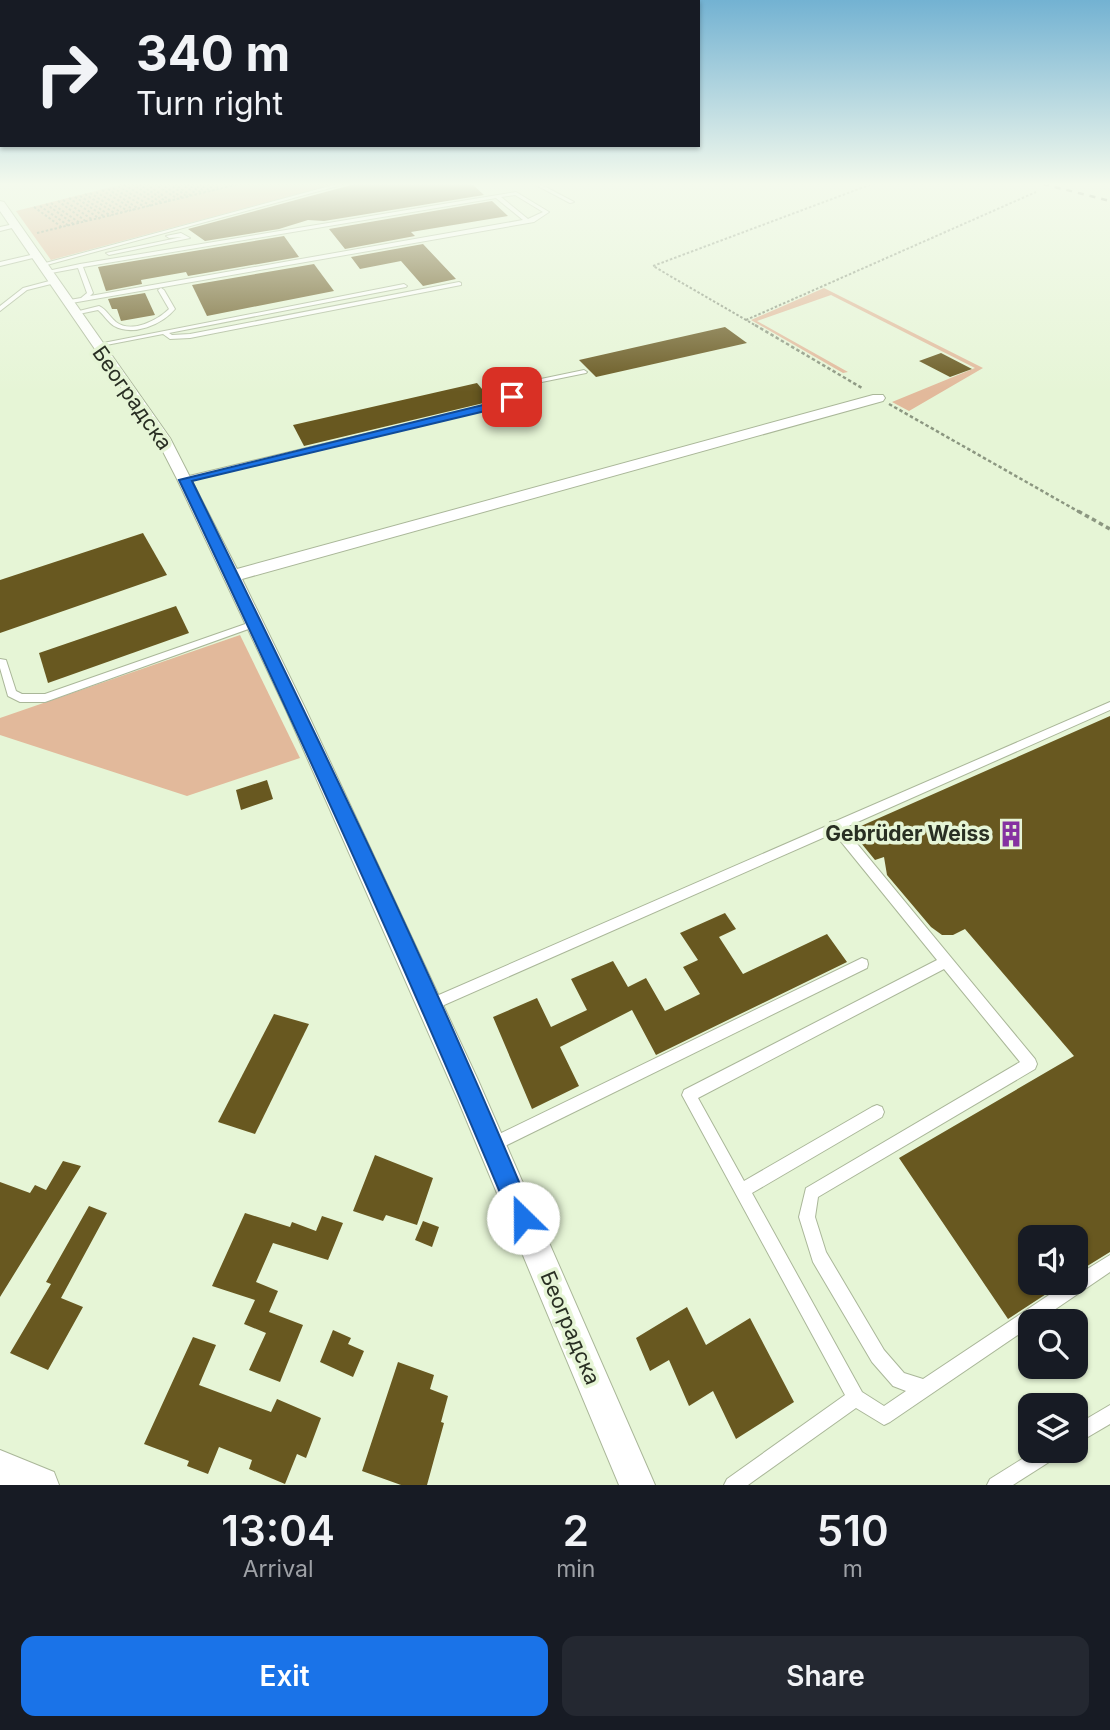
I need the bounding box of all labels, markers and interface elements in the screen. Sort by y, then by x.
text: 340 m [136,24,290,83]
icon: right [21,28,112,119]
text: Turn right [136,84,283,123]
street label: Београдска [87,341,177,454]
pin [482,367,542,427]
icon: arrive [493,378,531,416]
building icon: Gebrüder Weiss [996,819,1026,849]
place label: Gebrüder Weiss [825,821,990,846]
position arrow [486,1181,560,1255]
map controls [1018,1225,1088,1463]
button: sound [1018,1225,1088,1295]
street label: Београдска [535,1267,606,1388]
button: search [1018,1309,1088,1379]
button: layers [1018,1393,1088,1463]
text: 13:04 [221,1505,335,1556]
text: 2 [563,1505,589,1556]
text: 510 [817,1505,889,1556]
text: Arrival [243,1555,313,1583]
text: min [556,1555,595,1583]
text: m [843,1555,863,1583]
button: Exit [21,1636,548,1716]
button: Share [562,1636,1089,1716]

